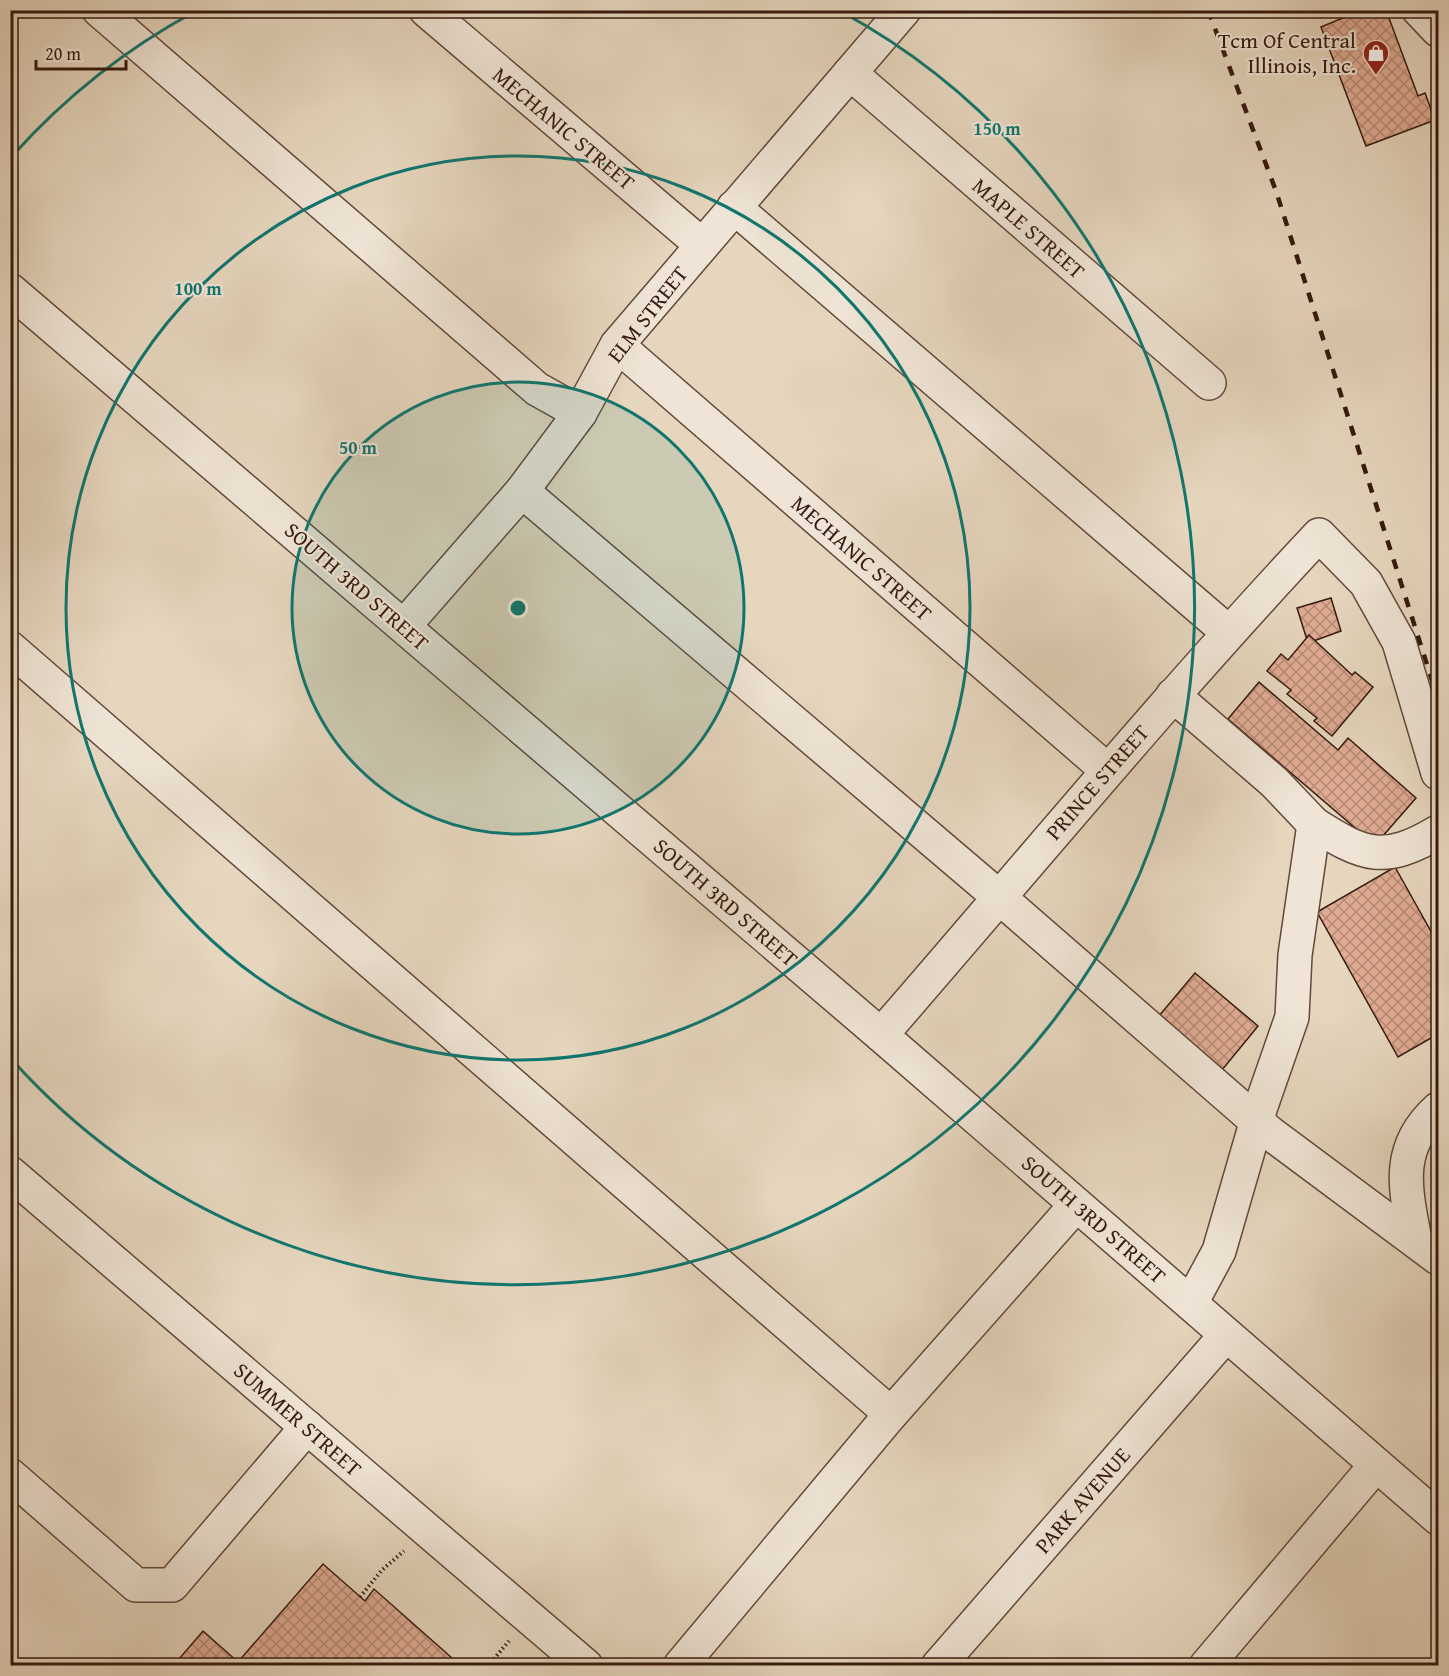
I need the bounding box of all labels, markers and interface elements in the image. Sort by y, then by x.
place label: Tcm Of Central Illinois, Inc. [1218,24,1356,81]
scale bar [36,33,126,71]
shop icon: Tcm Of Central Illinois, Inc. [1361,38,1391,76]
text: 20 m [45,40,81,67]
street label: MECHANIC STREET [486,59,642,197]
text: 150 m [973,115,1021,142]
street label: MAPLE STREET [966,170,1092,286]
street label: ELM STREET [599,259,695,369]
text: 100 m [174,275,222,302]
text: 50 m [339,434,378,461]
street label: MECHANIC STREET [785,488,939,628]
street label: SOUTH 3RD STREET [278,514,436,658]
centre of rings [508,598,528,618]
street label: PRINCE STREET [1038,717,1156,847]
street label: SOUTH 3RD STREET [647,830,805,974]
street label: SOUTH 3RD STREET [1015,1147,1173,1291]
street label: SUMMER STREET [227,1354,369,1484]
street label: PARK AVENUE [1027,1440,1137,1560]

